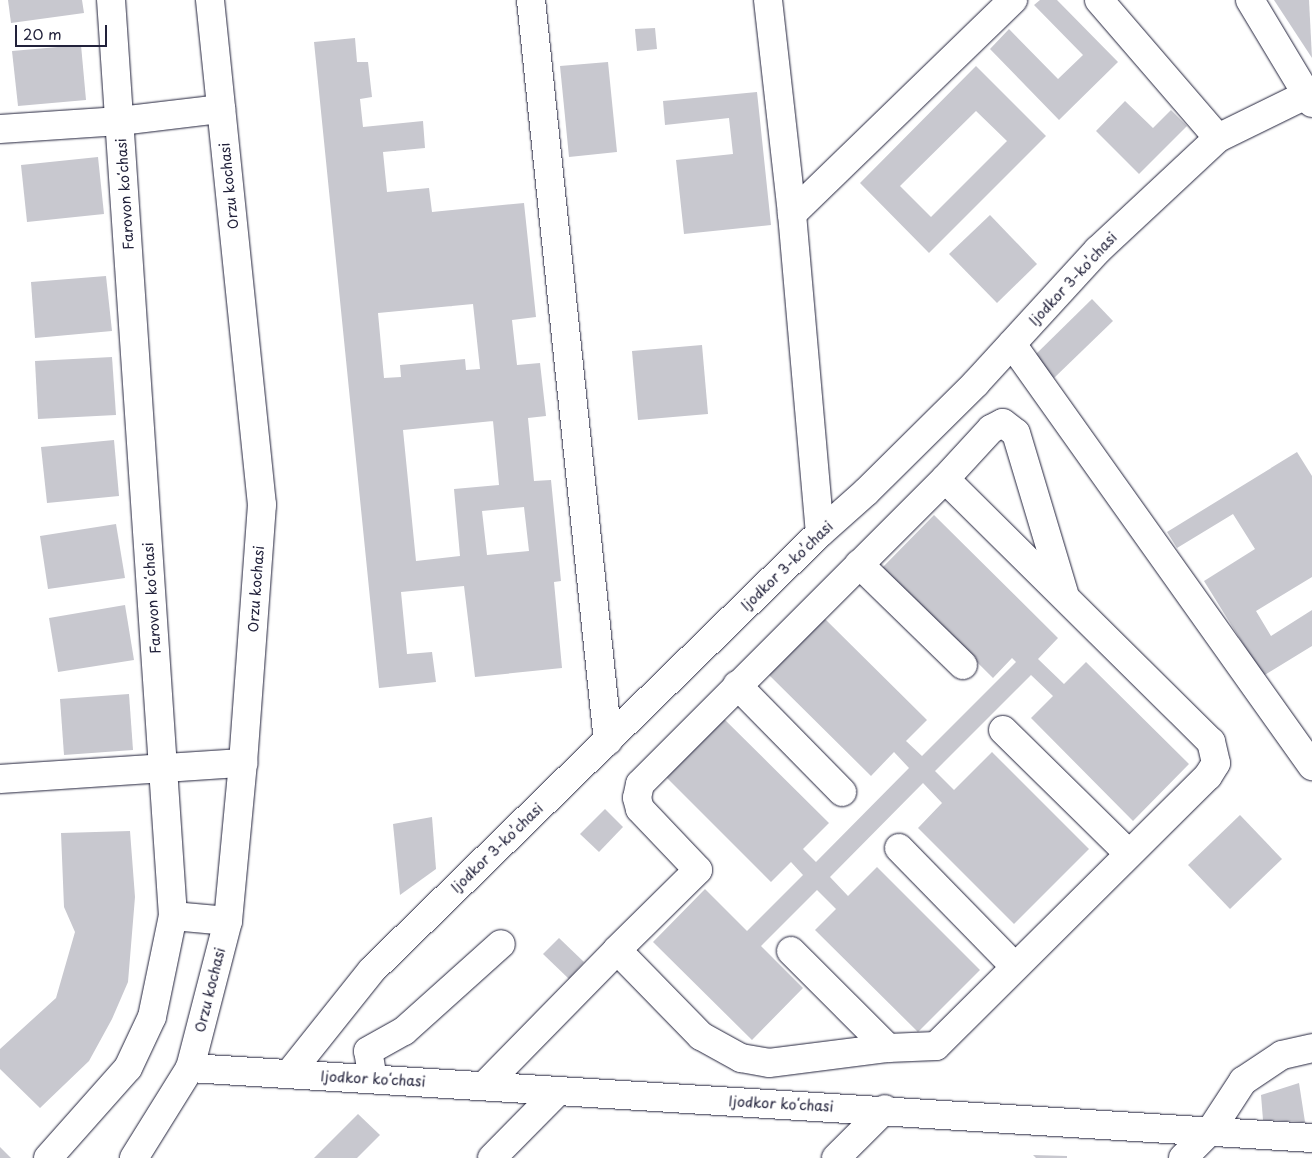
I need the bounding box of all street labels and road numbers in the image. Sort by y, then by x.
street label: Farovon koʻchasi [113,138,137,250]
street label: Orzu kochasi [216,142,242,230]
street label: Ijodkor 3-koʼchasi [1025,229,1121,329]
street label: Ijodkor 3-koʼchasi [737,518,837,614]
street label: Farovon koʻchasi [140,542,164,654]
street label: Orzu kochasi [245,545,267,633]
street label: Ijodkor 3-koʼchasi [447,800,547,896]
street label: Orzu kochasi [191,946,229,1034]
street label: Ijodkor koʻchasi [320,1068,426,1090]
street label: Ijodkor koʻchasi [728,1093,834,1115]

